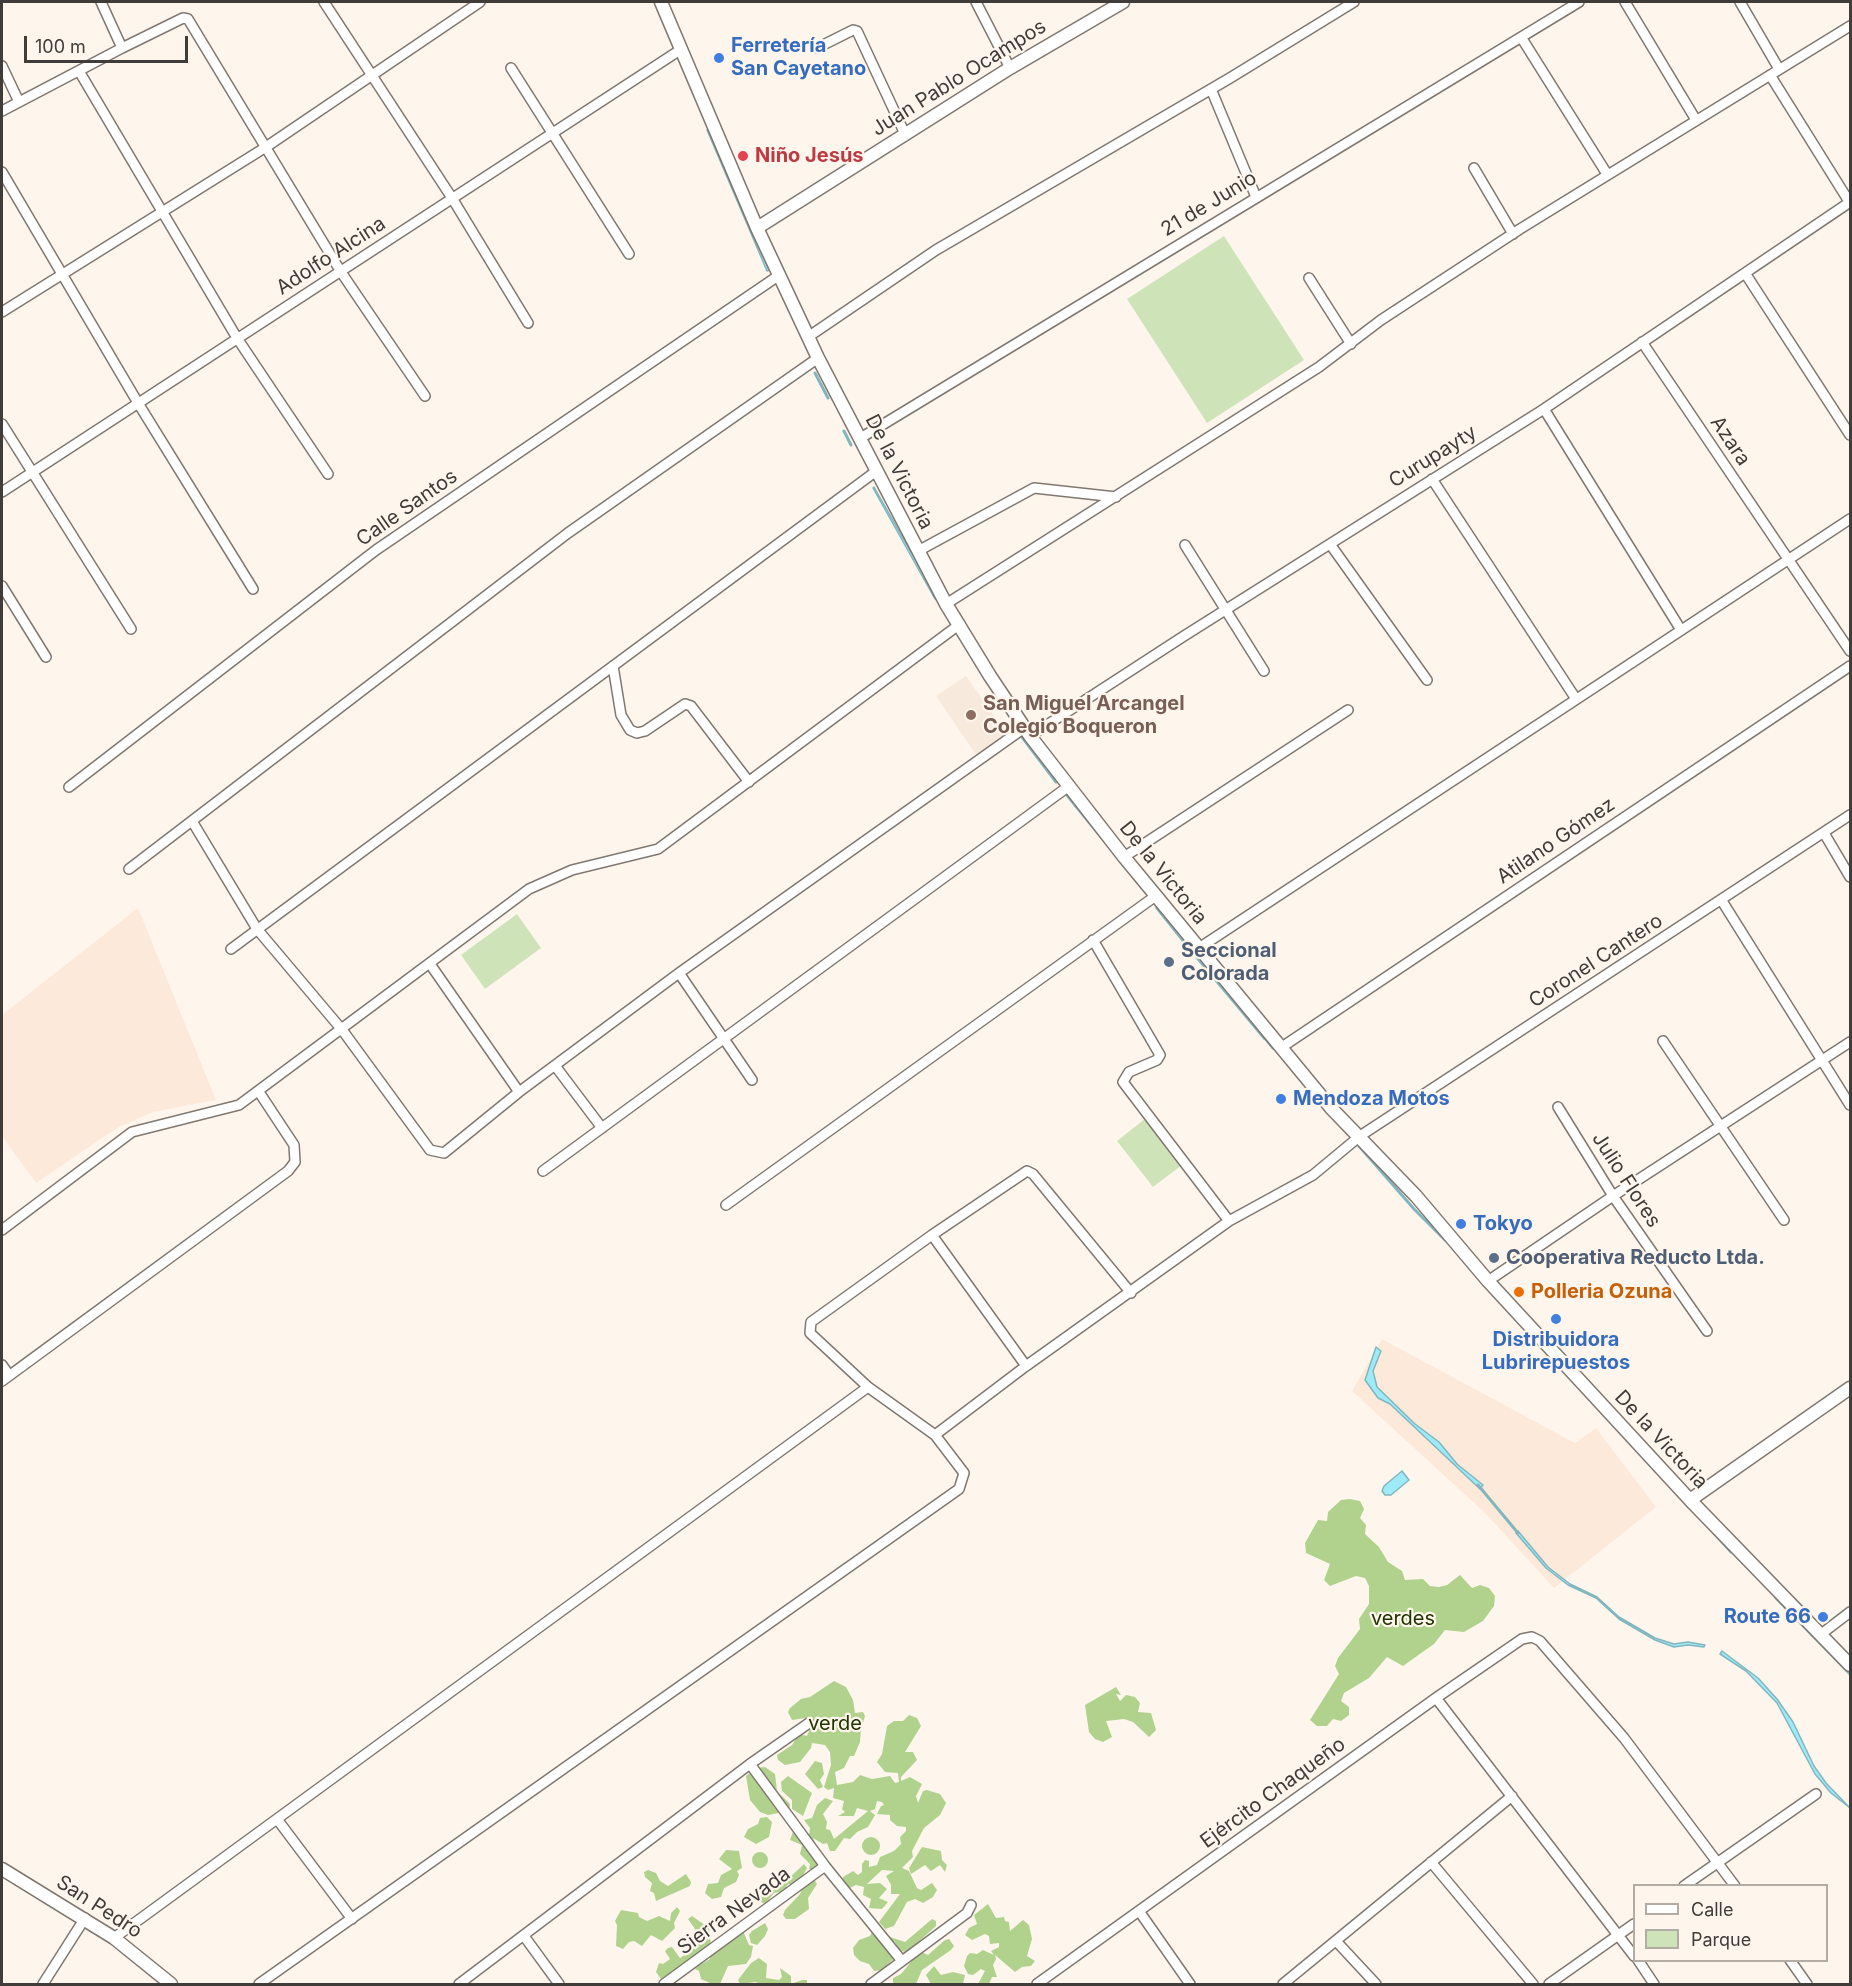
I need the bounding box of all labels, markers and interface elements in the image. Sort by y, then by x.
street label: Juan Pablo Ocampos [867,15,1051,141]
scale bar [27,24,190,62]
place label: Ferretería San Cayetano [731,34,866,81]
text: 100 m [35,36,86,57]
marker: Ferretería San Cayetano [712,51,726,65]
place label: Niño Jesús [755,144,864,168]
marker: Niño Jesús [736,149,750,163]
street label: 21 de Junio [1157,166,1261,242]
street label: Adolfo Alcina [272,212,390,300]
street label: De la Victoria [860,411,938,533]
street label: Azara [1705,412,1755,470]
street label: Curupayty [1385,421,1481,493]
street label: Calle Santos [352,464,462,552]
place label: San Miguel Arcangel Colegio Boqueron [983,692,1185,739]
marker: San Miguel Arcangel Colegio Boqueron [964,708,978,722]
street label: Atilano Gómez [1492,793,1620,889]
street label: De la Victoria [1114,817,1212,929]
street label: Coronel Cantero [1525,909,1667,1013]
place label: Seccional Colorada [1181,939,1277,986]
marker: Seccional Colorada [1162,955,1176,969]
place label: Mendoza Motos [1293,1087,1450,1111]
marker: Mendoza Motos [1274,1092,1288,1106]
street label: Julio Flores [1586,1128,1666,1232]
place label: Tokyo [1473,1212,1533,1236]
marker: Tokyo [1454,1217,1468,1231]
place label: Cooperativa Reducto Ltda. [1506,1246,1765,1270]
marker: Cooperativa Reducto Ltda. [1487,1251,1501,1265]
place label: Polleria Ozuna [1531,1280,1672,1304]
marker: Polleria Ozuna [1512,1285,1526,1299]
marker: Distribuidora Lubrirepuestos [1549,1312,1563,1326]
place label: Distribuidora Lubrirepuestos [1482,1328,1630,1375]
street label: De la Victoria [1609,1386,1713,1494]
place label: Route 66 [1724,1605,1811,1629]
park label: verdes [1371,1607,1435,1631]
marker: Route 66 [1816,1610,1830,1624]
park label: verde [808,1712,862,1736]
street label: Ejército Chaqueño [1196,1732,1350,1854]
street label: Sierra Nevada [673,1862,795,1960]
street label: San Pedro [52,1870,146,1944]
legend [1633,1884,1828,1962]
text: Calle [1691,1899,1733,1920]
text: Parque [1691,1929,1751,1950]

